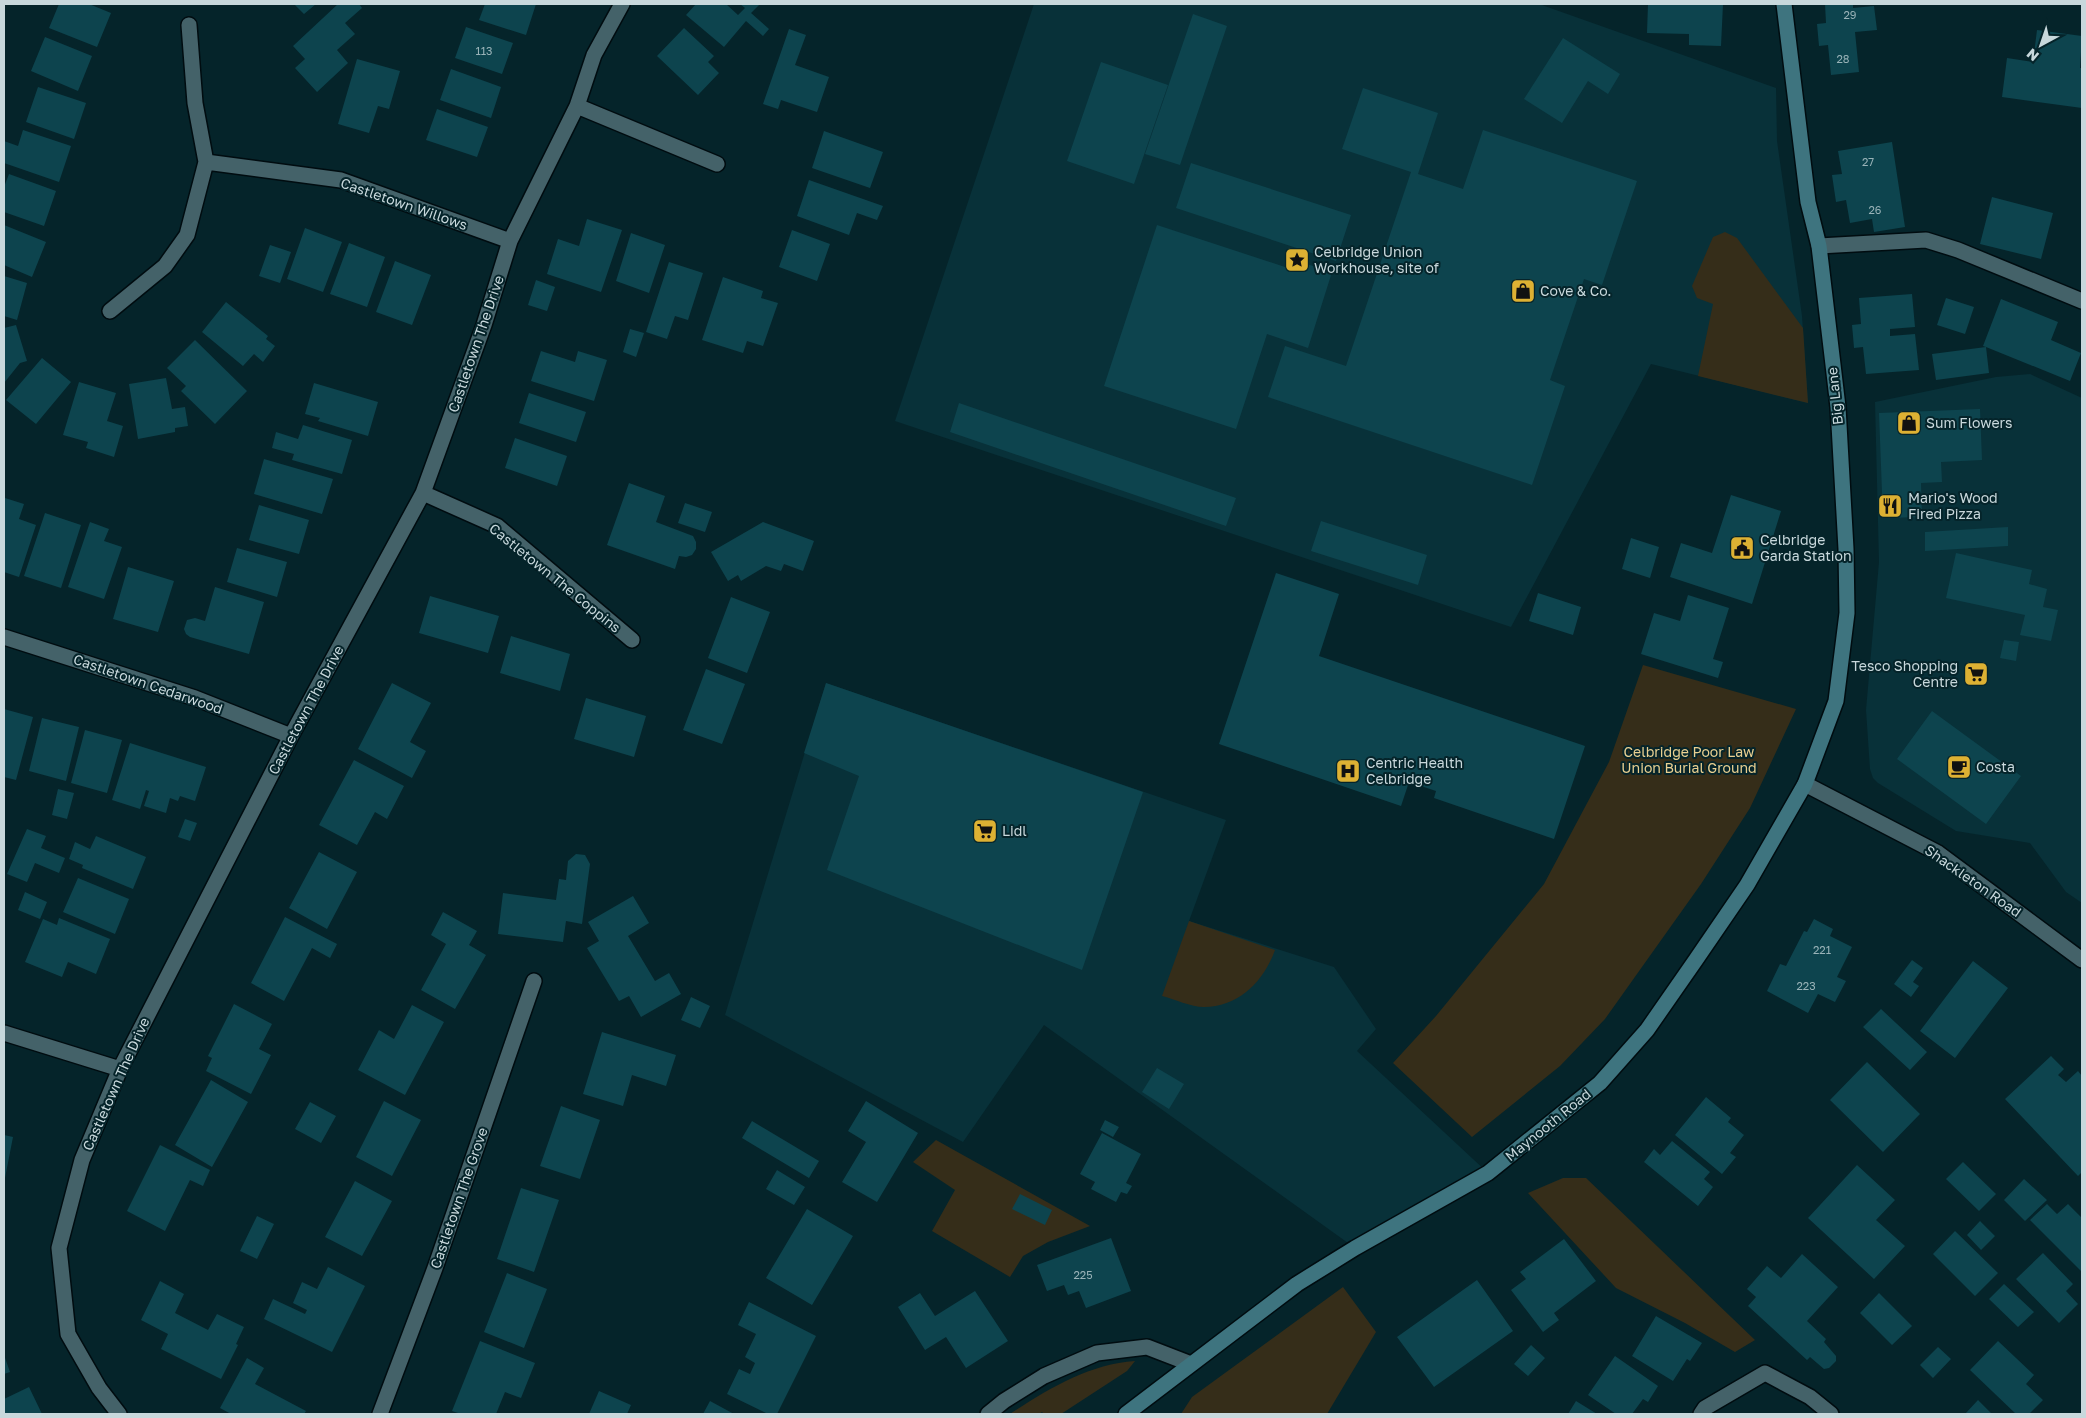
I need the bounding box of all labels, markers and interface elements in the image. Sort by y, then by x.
house number: 29 [1843,8,1857,21]
north arrow [2016,20,2066,70]
house number: 113 [475,44,493,57]
text: N [2023,45,2042,65]
house number: 28 [1836,52,1850,65]
house number: 27 [1862,155,1874,168]
street label: Castletown Willows [338,174,470,233]
house number: 26 [1868,203,1882,216]
place label: Celbridge Union Workhouse, site of [1314,243,1439,276]
place icon: Celbridge Union Workhouse, site of [1284,247,1310,273]
street label: Castletown The Drive [444,273,507,415]
shop icon: Cove & Co. [1510,278,1536,304]
place label: Cove & Co. [1540,282,1612,299]
street label: Big Lane [1823,366,1846,426]
shop icon: Sum Flowers [1896,410,1922,436]
place label: Sum Flowers [1926,414,2012,431]
place label: Mario's Wood Fired Pizza [1908,489,1998,522]
restaurant icon: Mario's Wood Fired Pizza [1877,493,1903,519]
street label: Castletown The Coppins [486,519,624,636]
place label: Celbridge Garda Station [1760,531,1852,564]
public building icon: Celbridge Garda Station [1729,535,1755,561]
street label: Castletown The Drive [264,642,347,777]
street label: Castletown Cedarwood [71,650,225,717]
place label: Tesco Shopping Centre [1851,657,1958,690]
supermarket icon: Tesco Shopping Centre [1963,661,1989,687]
park label: Celbridge Poor Law Union Burial Ground [1621,743,1757,776]
place label: Centric Health Celbridge [1366,754,1463,787]
cafe icon: Costa [1946,754,1972,780]
hospital icon: Centric Health Celbridge [1335,758,1361,784]
place label: Costa [1976,758,2015,775]
supermarket icon: Lidl [972,818,998,844]
place label: Lidl [1002,822,1027,839]
street label: Shackleton Road [1922,841,2025,920]
house number: 221 [1813,943,1831,956]
house number: 223 [1796,979,1816,992]
street label: Castletown The Drive [79,1015,153,1153]
street label: Maynooth Road [1502,1085,1594,1164]
street label: Castletown The Grove [426,1125,491,1271]
house number: 225 [1073,1268,1093,1281]

